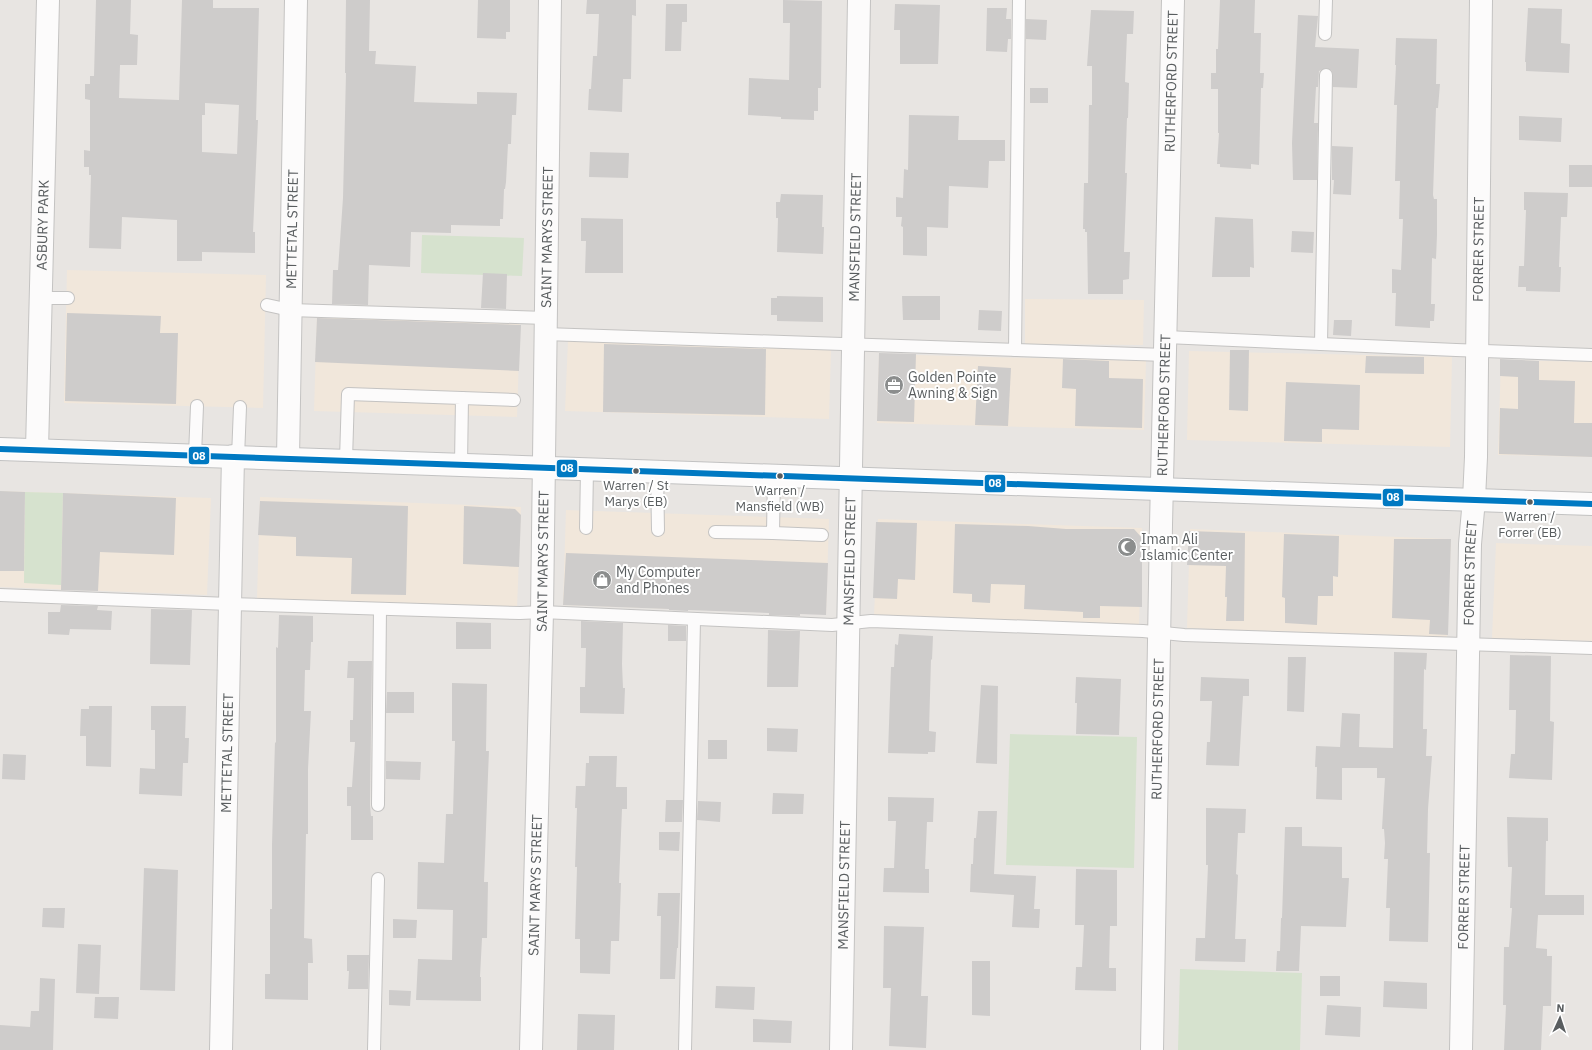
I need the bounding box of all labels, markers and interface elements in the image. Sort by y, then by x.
street label: RUTHERFORD STREET [1161,10,1182,152]
street label: SAINT MARYS STREET [537,166,557,308]
street label: METTETAL STREET [282,169,302,289]
street label: MANSFIELD STREET [845,172,865,302]
street label: ASBURY PARK [32,179,53,271]
street label: FORRER STREET [1469,197,1488,302]
street label: RUTHERFORD STREET [1153,334,1174,476]
place label: Golden Pointe Awning & Sign [908,368,998,402]
office icon: Golden Pointe Awning & Sign [883,374,905,396]
line badge: 08 [188,446,210,465]
text: 08 [192,449,206,463]
line badge: 08 [556,459,578,478]
text: 08 [560,461,574,475]
marker: Warren / St Marys (EB) [631,466,641,476]
marker: Warren / Mansfield (WB) [775,471,785,481]
line badge: 08 [984,474,1006,493]
text: 08 [988,476,1002,490]
place label: Warren / St Marys (EB) [603,477,669,510]
place label: Warren / Mansfield (WB) [736,482,824,515]
line badge: 08 [1382,488,1404,507]
street label: SAINT MARYS STREET [533,490,553,632]
text: 08 [1386,490,1400,504]
street label: MANSFIELD STREET [839,496,859,626]
marker: Warren / Forrer (EB) [1525,497,1535,507]
place label: Warren / Forrer (EB) [1498,508,1562,541]
street label: FORRER STREET [1460,520,1481,626]
place label: Imam Ali Islamic Center [1141,530,1233,564]
mosque icon: Imam Ali Islamic Center [1116,536,1138,558]
place label: My Computer and Phones [616,563,700,597]
shop icon: My Computer and Phones [591,569,613,591]
street label: RUTHERFORD STREET [1147,658,1168,800]
street label: METTETAL STREET [217,693,237,813]
street label: SAINT MARYS STREET [524,814,546,956]
street label: MANSFIELD STREET [834,820,854,950]
street label: FORRER STREET [1454,844,1474,950]
north arrow [1540,998,1580,1038]
text: N [1556,1001,1565,1015]

